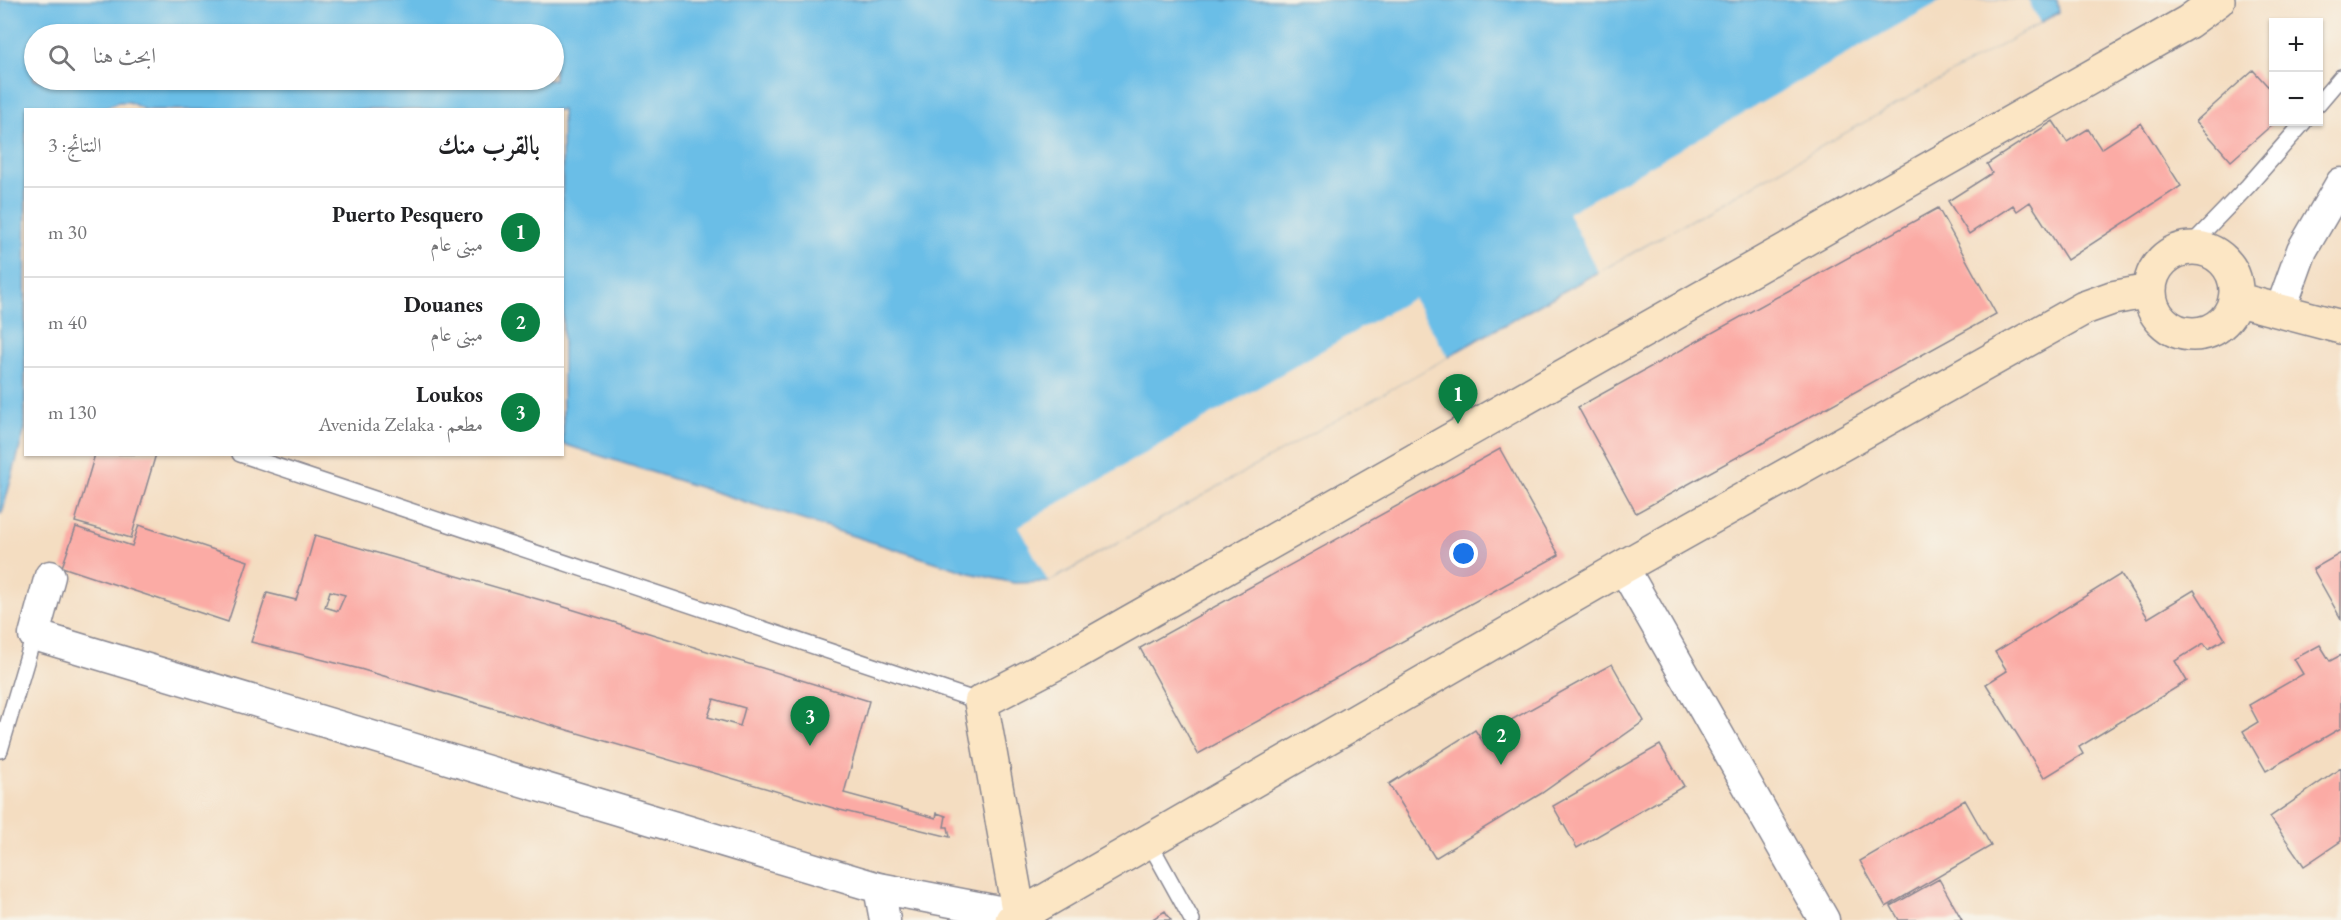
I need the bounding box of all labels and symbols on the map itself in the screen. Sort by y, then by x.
pin: 1 [1438,374,1478,424]
your location [1449,539,1478,568]
pin: 3 [790,696,830,746]
pin: 2 [1482,716,1520,765]

